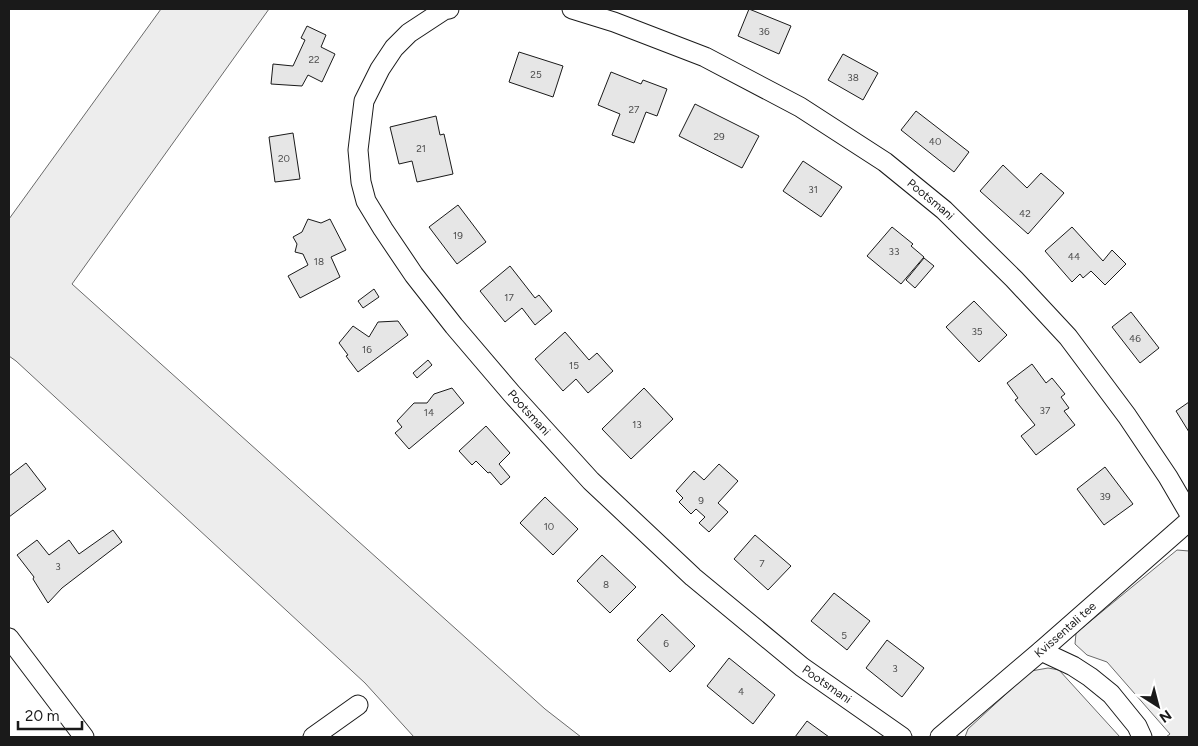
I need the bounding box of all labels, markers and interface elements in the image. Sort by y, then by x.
house number: 36 [758,25,770,38]
house number: 22 [308,53,320,66]
house number: 25 [530,68,542,81]
house number: 38 [847,71,859,84]
house number: 27 [629,103,640,116]
house number: 29 [713,130,725,143]
house number: 40 [929,135,941,148]
house number: 21 [416,142,426,155]
house number: 20 [278,152,290,165]
street label: Pootsmani [904,176,957,223]
house number: 31 [808,183,818,196]
house number: 42 [1019,207,1031,220]
house number: 19 [453,229,463,242]
house number: 33 [889,245,899,258]
house number: 44 [1068,250,1080,263]
house number: 18 [314,255,324,268]
house number: 17 [504,291,514,304]
house number: 35 [971,325,983,338]
house number: 46 [1129,332,1141,345]
house number: 16 [362,343,372,356]
house number: 15 [569,359,579,372]
street label: Pootsmani [505,387,553,438]
house number: 37 [1040,404,1051,417]
house number: 14 [424,406,434,419]
house number: 13 [632,418,642,431]
house number: 39 [1099,490,1111,503]
house number: 9 [698,494,704,507]
house number: 10 [544,520,554,533]
house number: 7 [759,557,765,570]
house number: 3 [55,560,61,573]
house number: 8 [603,578,609,591]
street label: Kvissentali tee [1032,599,1099,660]
house number: 5 [841,629,847,642]
house number: 6 [663,637,669,650]
street label: Pootsmani [800,662,854,706]
house number: 3 [892,662,898,675]
north arrow [1133,681,1183,731]
house number: 4 [738,685,744,698]
scale bar [18,698,81,730]
text: N [1156,706,1175,726]
text: 20 m [25,707,59,725]

